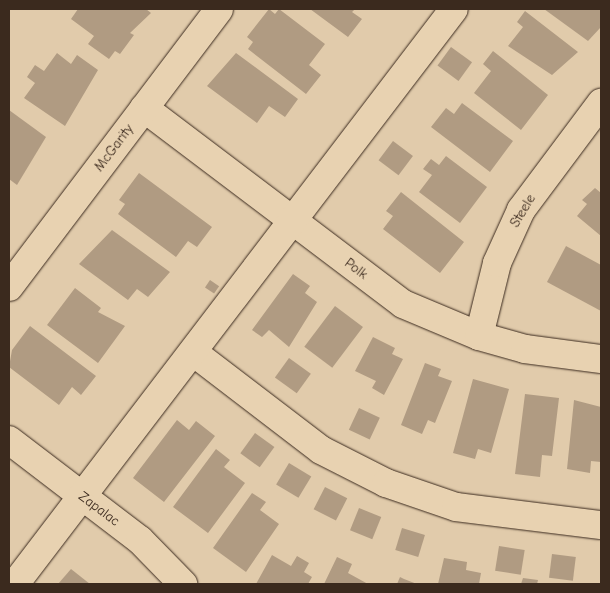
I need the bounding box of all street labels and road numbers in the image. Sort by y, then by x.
street label: McGarity [91,121,137,175]
street label: Steele [507,191,539,231]
street label: Polk [341,255,371,283]
street label: Zapalac [75,488,123,530]

